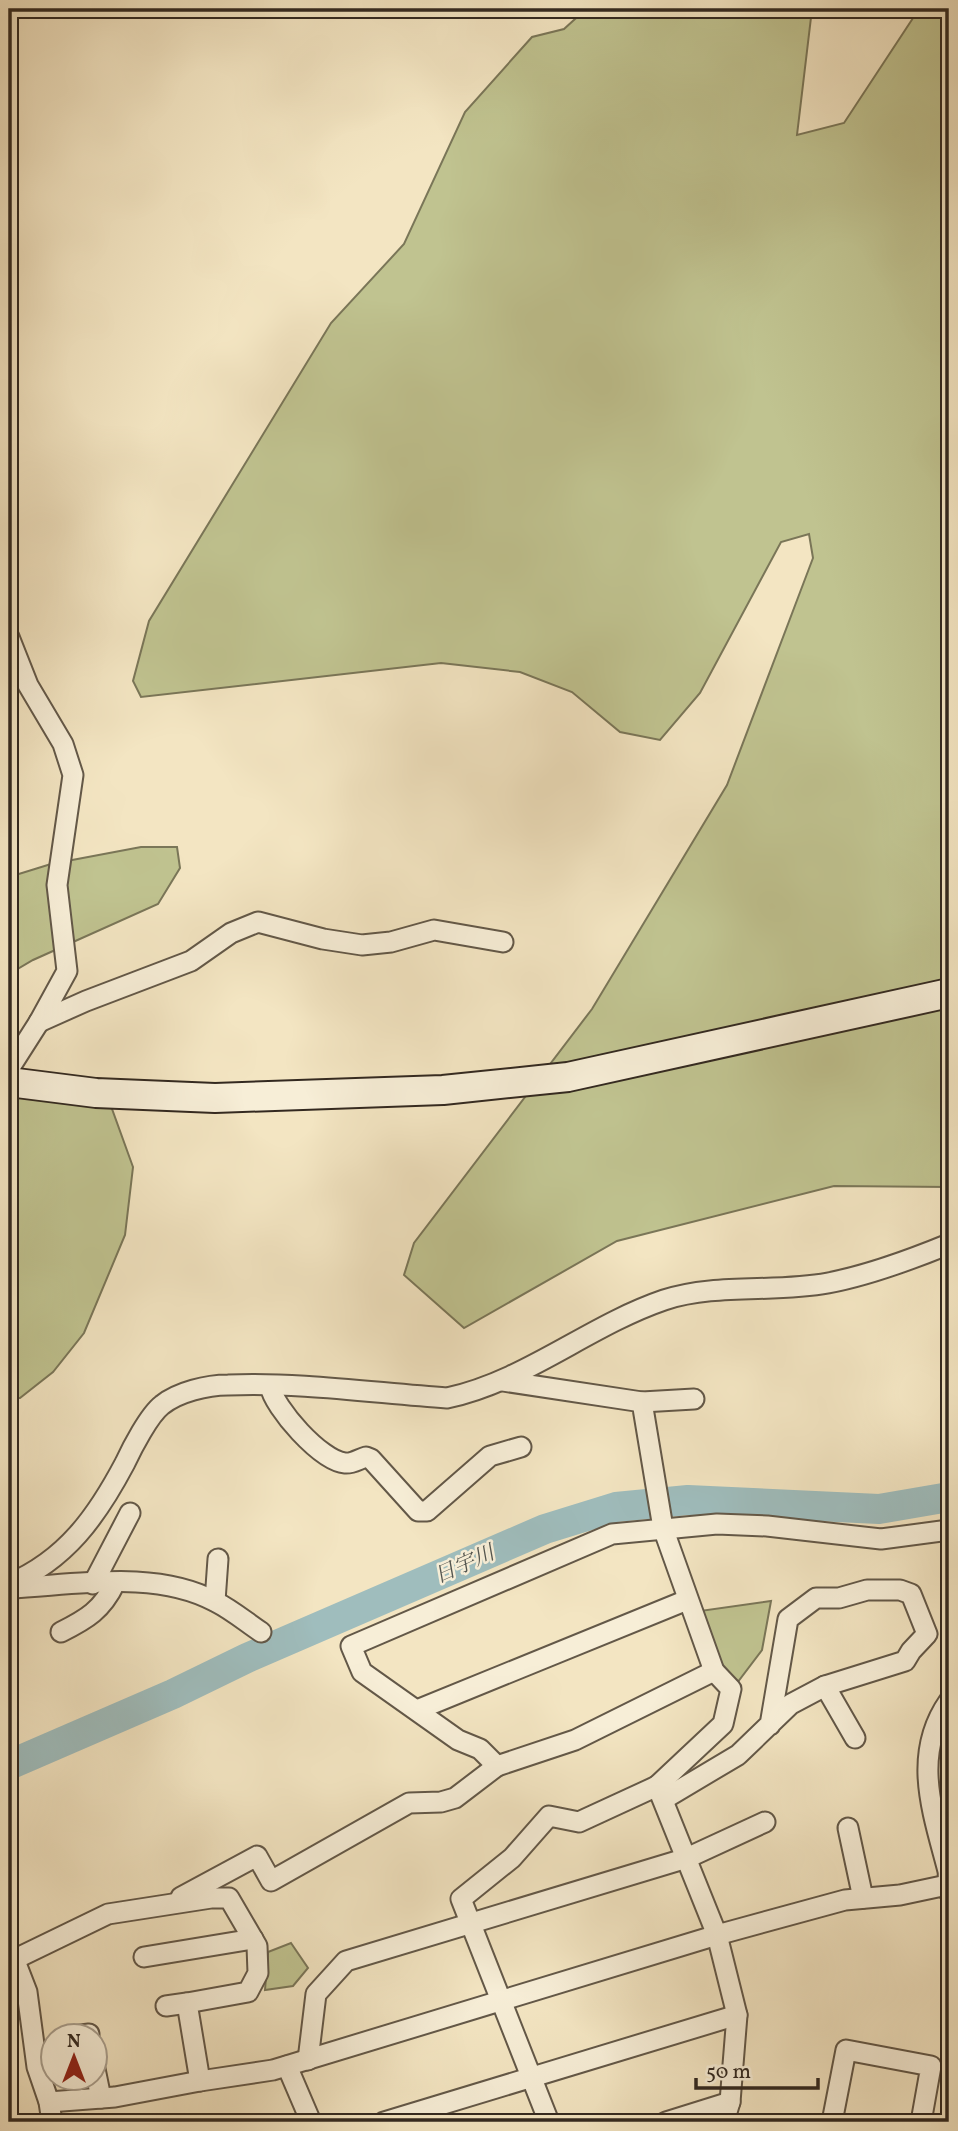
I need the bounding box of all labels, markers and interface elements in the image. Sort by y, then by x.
water label: 日宇川 [430,1538,501,1591]
north arrow [38,2022,108,2092]
text: N [67,2029,81,2055]
scale bar [696,2047,818,2091]
text: 50 m [706,2058,751,2087]

